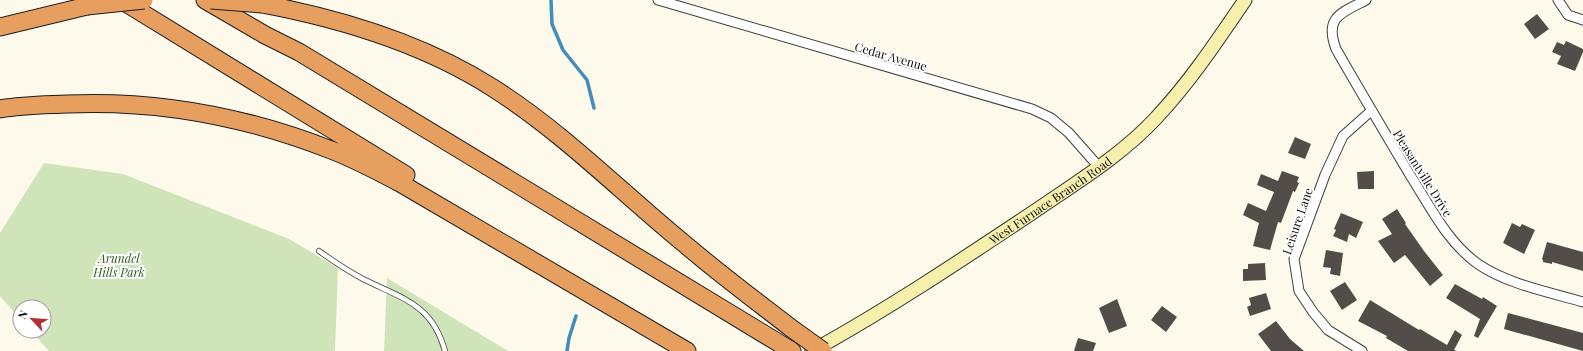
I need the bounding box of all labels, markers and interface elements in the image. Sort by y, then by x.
street label: Cedar Avenue [853,38,929,74]
street label: Pleasantville Drive [1390,127,1456,219]
street label: West Furnace Branch Road [985,153,1115,248]
street label: Leisure Lane [1278,186,1316,256]
park label: Arundel Hills Park [92,250,145,280]
north arrow [12,299,52,339]
text: N [14,307,31,321]

